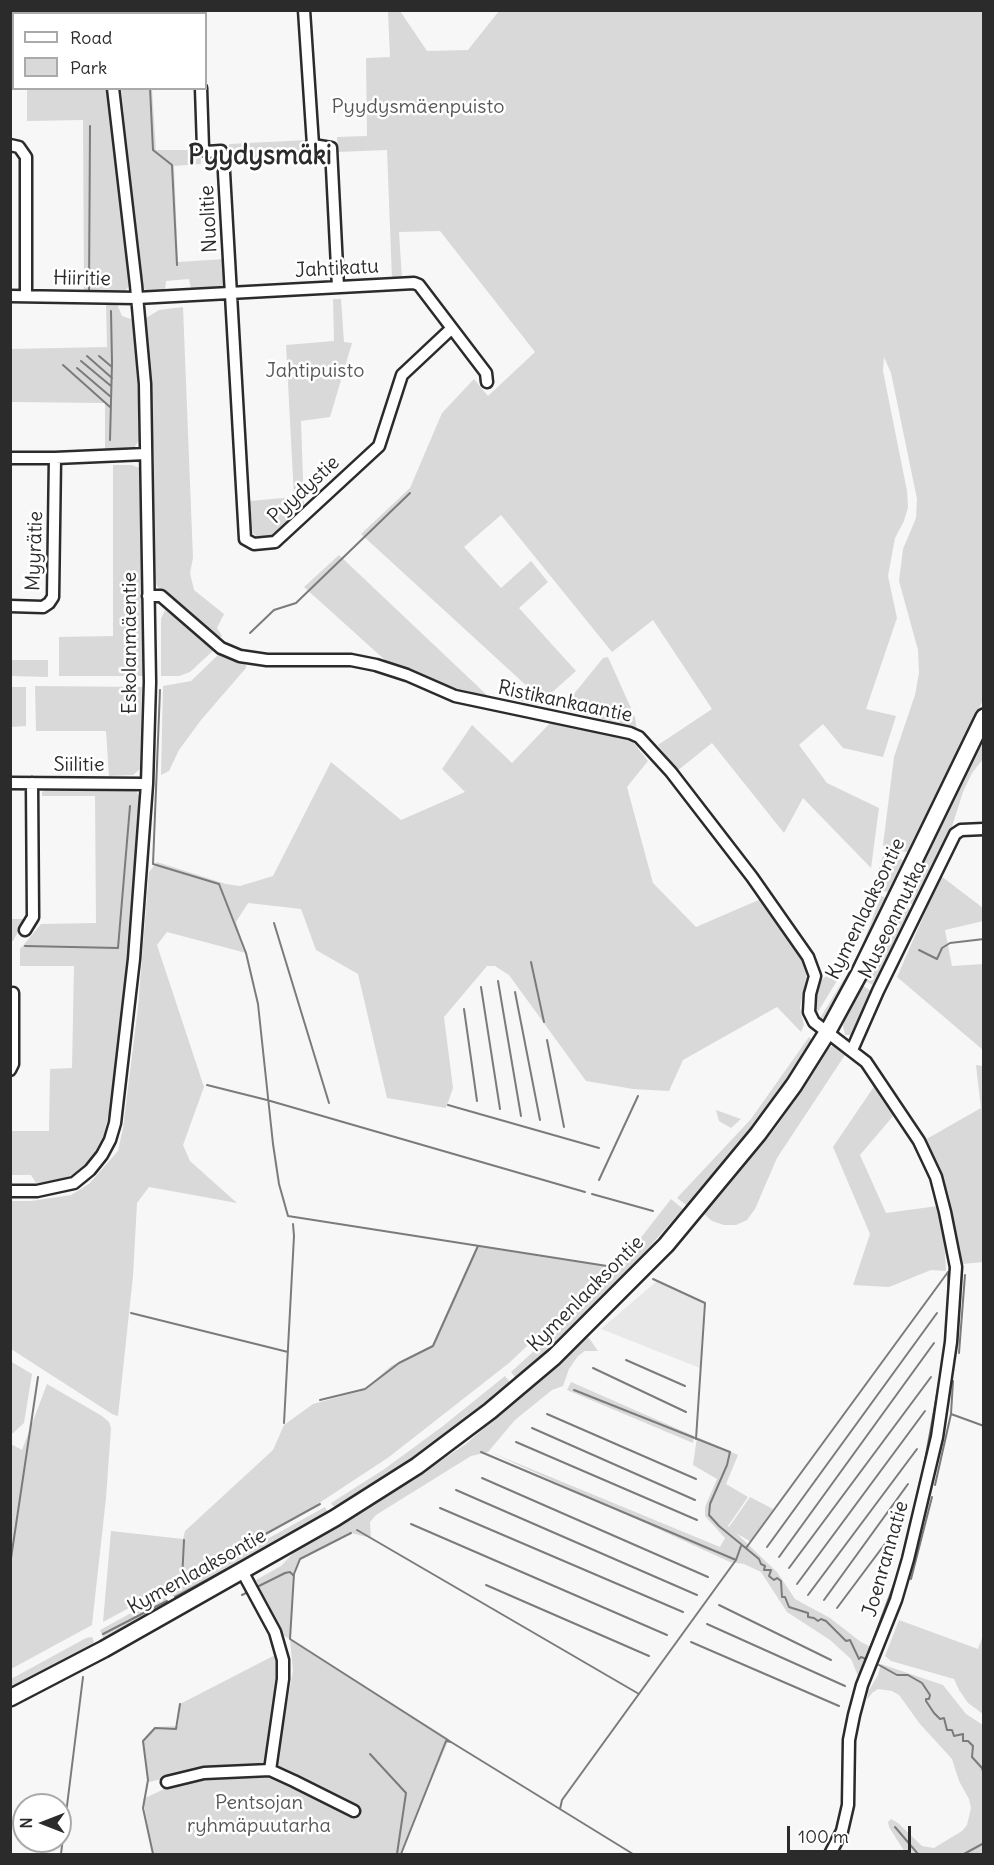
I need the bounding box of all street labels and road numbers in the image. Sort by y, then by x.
street label: Nuolitie [195,185,223,253]
street label: Jahtikatu [294,255,380,283]
street label: Hiiritie [53,266,111,292]
street label: Pyydystie [263,451,345,529]
street label: Myyrätie [22,511,48,591]
street label: Eskolanmäentie [118,572,142,714]
street label: Ristikankaantie [496,676,634,728]
street label: Siilitie [53,753,105,777]
street label: Kymenlaaksontie [821,834,911,984]
street label: Museonmutka [854,857,932,983]
street label: Kymenlaaksontie [523,1231,649,1357]
street label: Joenrannatie [858,1498,914,1620]
street label: Kymenlaaksontie [124,1524,270,1620]

